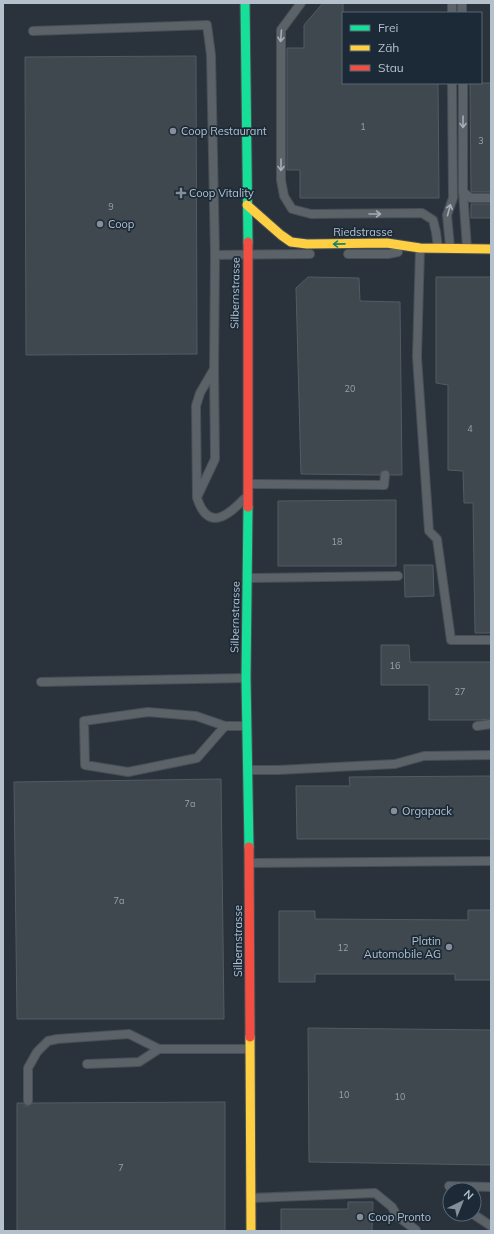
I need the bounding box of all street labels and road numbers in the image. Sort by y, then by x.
street label: Riedstrasse [333,225,393,239]
street label: Silbernstrasse [227,257,243,329]
street label: Silbernstrasse [227,581,243,653]
street label: Silbernstrasse [231,905,245,977]

